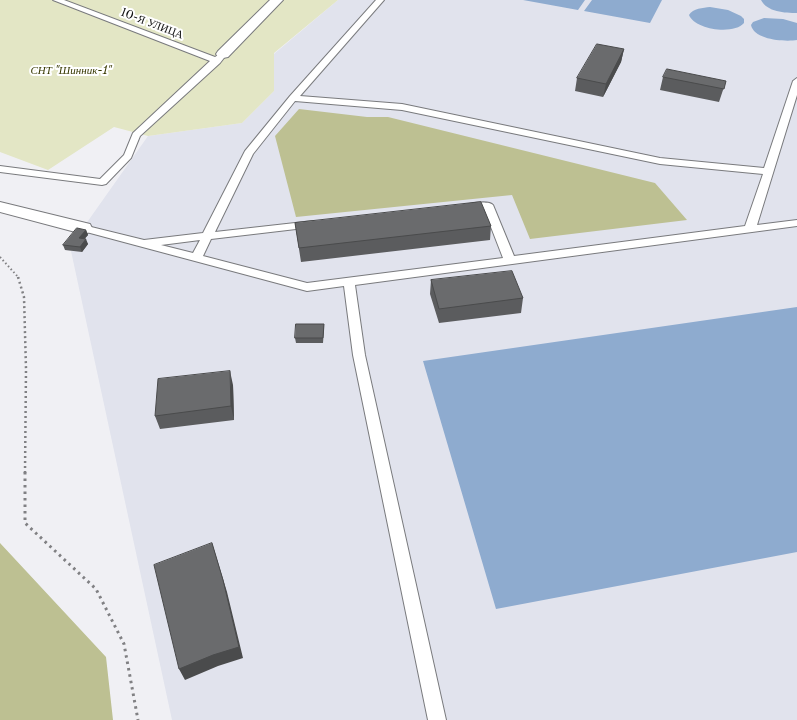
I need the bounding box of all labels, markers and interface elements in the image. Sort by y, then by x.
street label: 10-Я УЛИЦА [119,6,185,42]
park label: СНТ "Шинник-1" [30,64,112,78]

